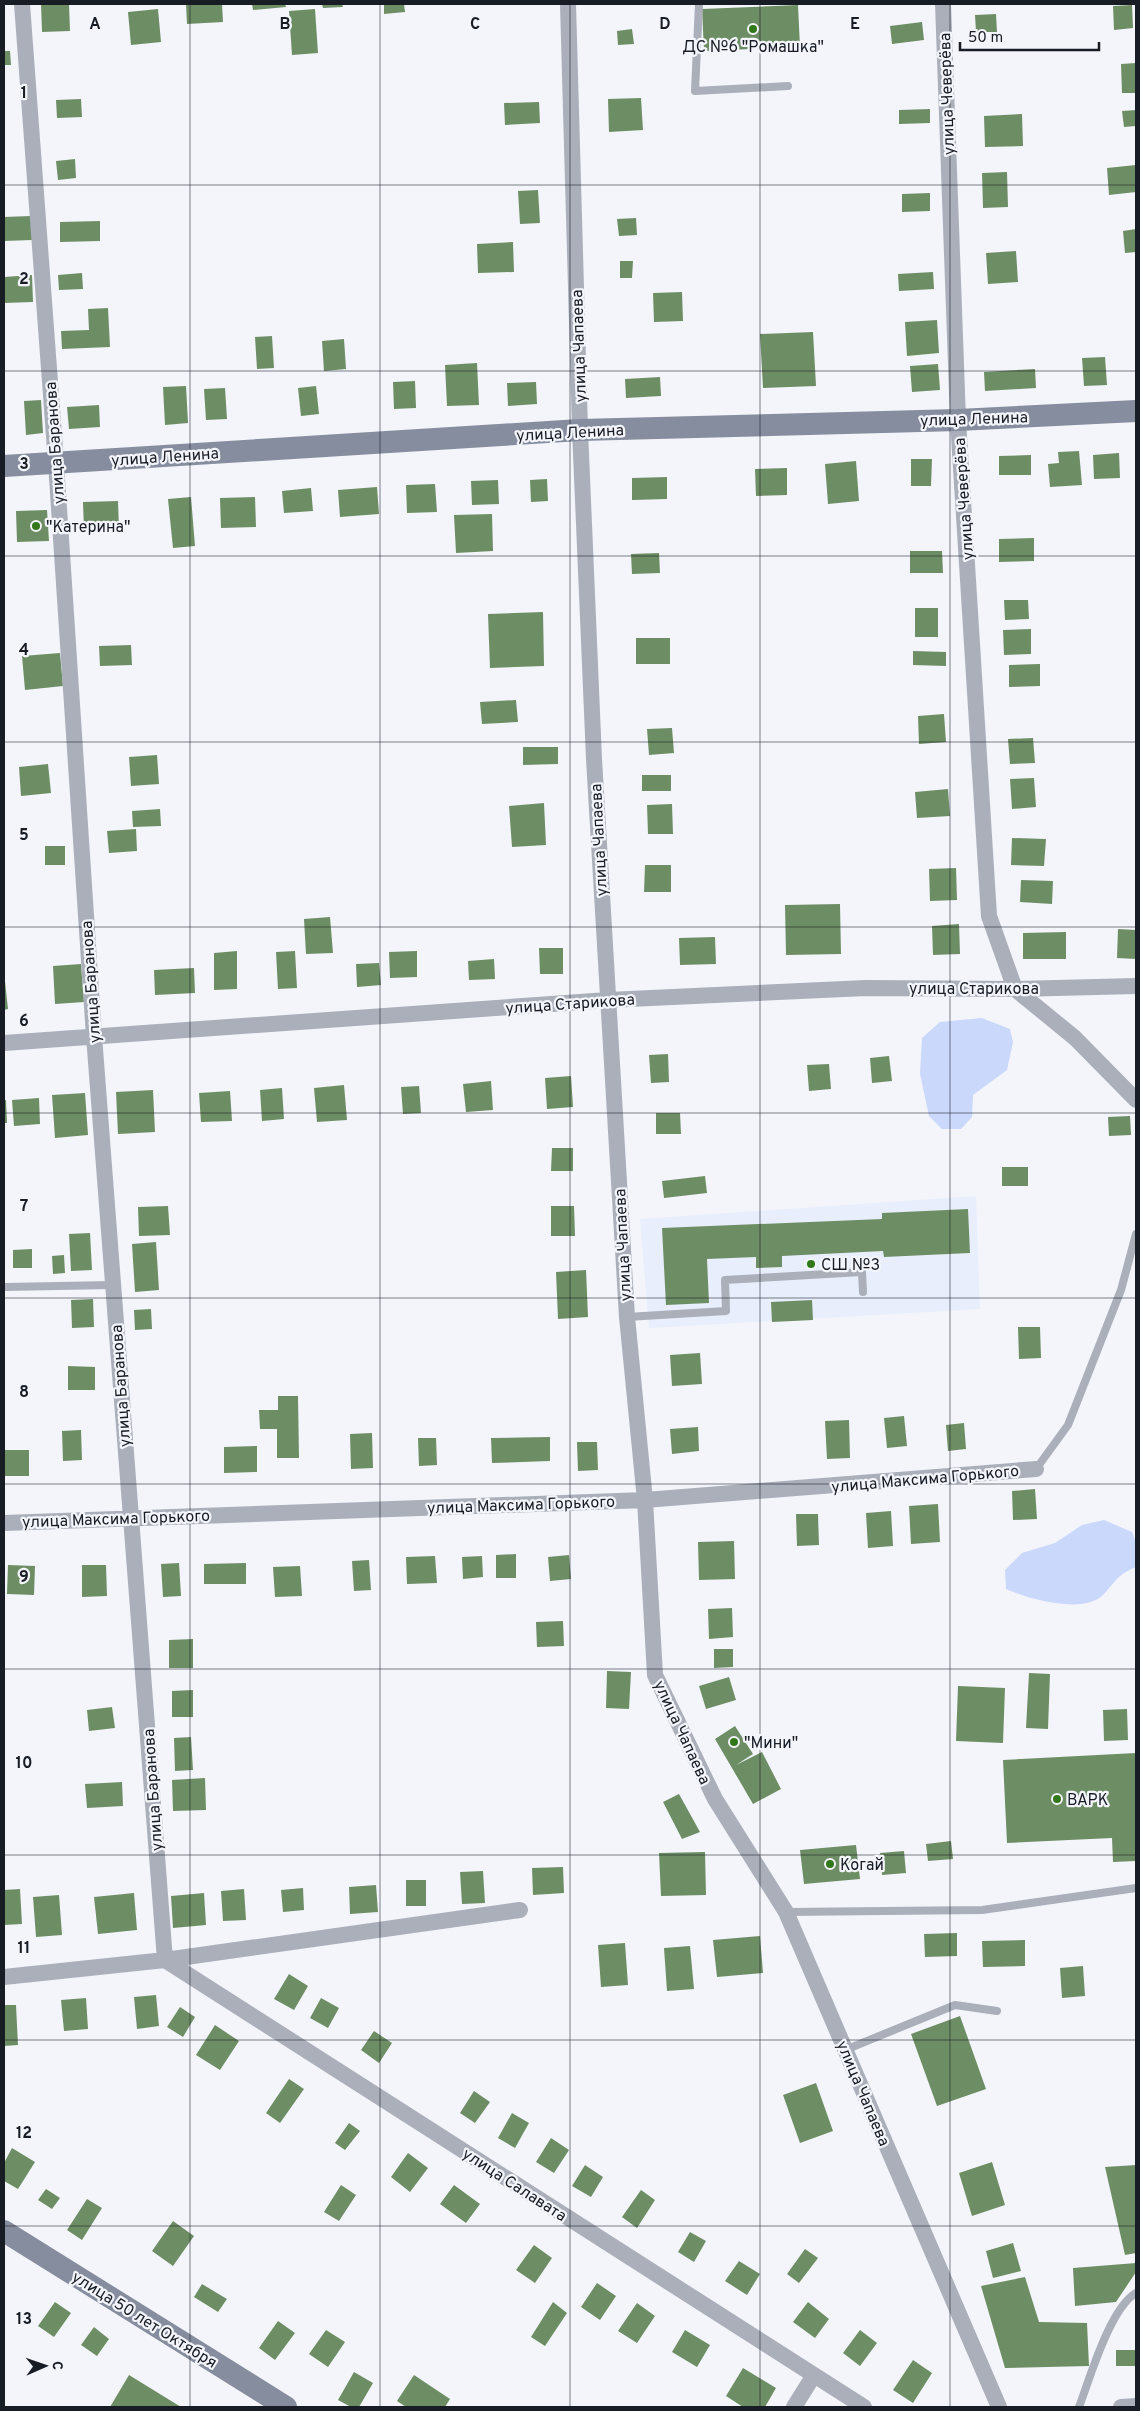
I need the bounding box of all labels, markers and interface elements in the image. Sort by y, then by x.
text: A [89,15,101,35]
text: B [279,15,291,35]
text: C [470,15,480,35]
text: D [659,15,671,35]
text: E [850,15,860,35]
scale bar [960,20,1099,52]
marker: ДС №6 "Ромашка" [747,23,759,35]
text: 50 m [968,29,1003,48]
street label: улица Чеверёва [936,32,960,156]
place label: ДС №6 "Ромашка" [682,38,824,58]
text: 1 [21,84,27,104]
text: 2 [19,270,29,290]
street label: улица Чапаева [568,289,592,403]
street label: улица Баранова [42,381,70,505]
street label: улица Ленина [920,408,1028,432]
street label: улица Ленина [516,421,625,447]
street label: улица Чеверёва [951,437,979,561]
street label: улица Ленина [111,444,220,472]
text: 3 [19,455,29,475]
place label: "Катерина" [46,518,130,538]
marker: "Катерина" [30,520,42,532]
text: 4 [19,641,29,661]
street label: улица Чапаева [587,783,613,897]
text: 5 [19,826,29,846]
street label: улица Баранова [78,920,106,1044]
street label: улица Старикова [909,980,1039,1000]
street label: улица Старикова [505,990,636,1020]
text: 6 [19,1012,29,1032]
street label: улица Чапаева [611,1188,637,1302]
text: 7 [20,1197,28,1217]
place label: СШ №3 [821,1256,880,1276]
marker: СШ №3 [805,1258,817,1270]
street label: улица Баранова [108,1324,136,1448]
text: 8 [19,1383,29,1403]
street label: улица Максима Горького [831,1462,1020,1498]
street label: улица Максима Горького [427,1493,616,1519]
street label: улица Максима Горького [22,1507,211,1533]
text: 9 [19,1568,29,1588]
street label: улица Чапаева [648,1677,714,1788]
street label: улица Баранова [140,1728,168,1852]
place label: "Мини" [744,1734,798,1754]
marker: "Мини" [728,1736,740,1748]
text: 10 [16,1754,32,1774]
place label: ВАРК [1067,1791,1108,1811]
marker: ВАРК [1051,1793,1063,1805]
place label: Когай [840,1856,884,1876]
marker: Когай [824,1858,836,1870]
text: 11 [18,1939,30,1959]
street label: улица Чапаева [831,2038,893,2150]
text: 12 [16,2124,32,2144]
street label: улица Салавата [458,2144,570,2227]
street label: улица 50 лет Октября [68,2268,220,2374]
text: 13 [16,2310,32,2330]
north arrow [20,2341,70,2391]
text: С [48,2361,65,2370]

